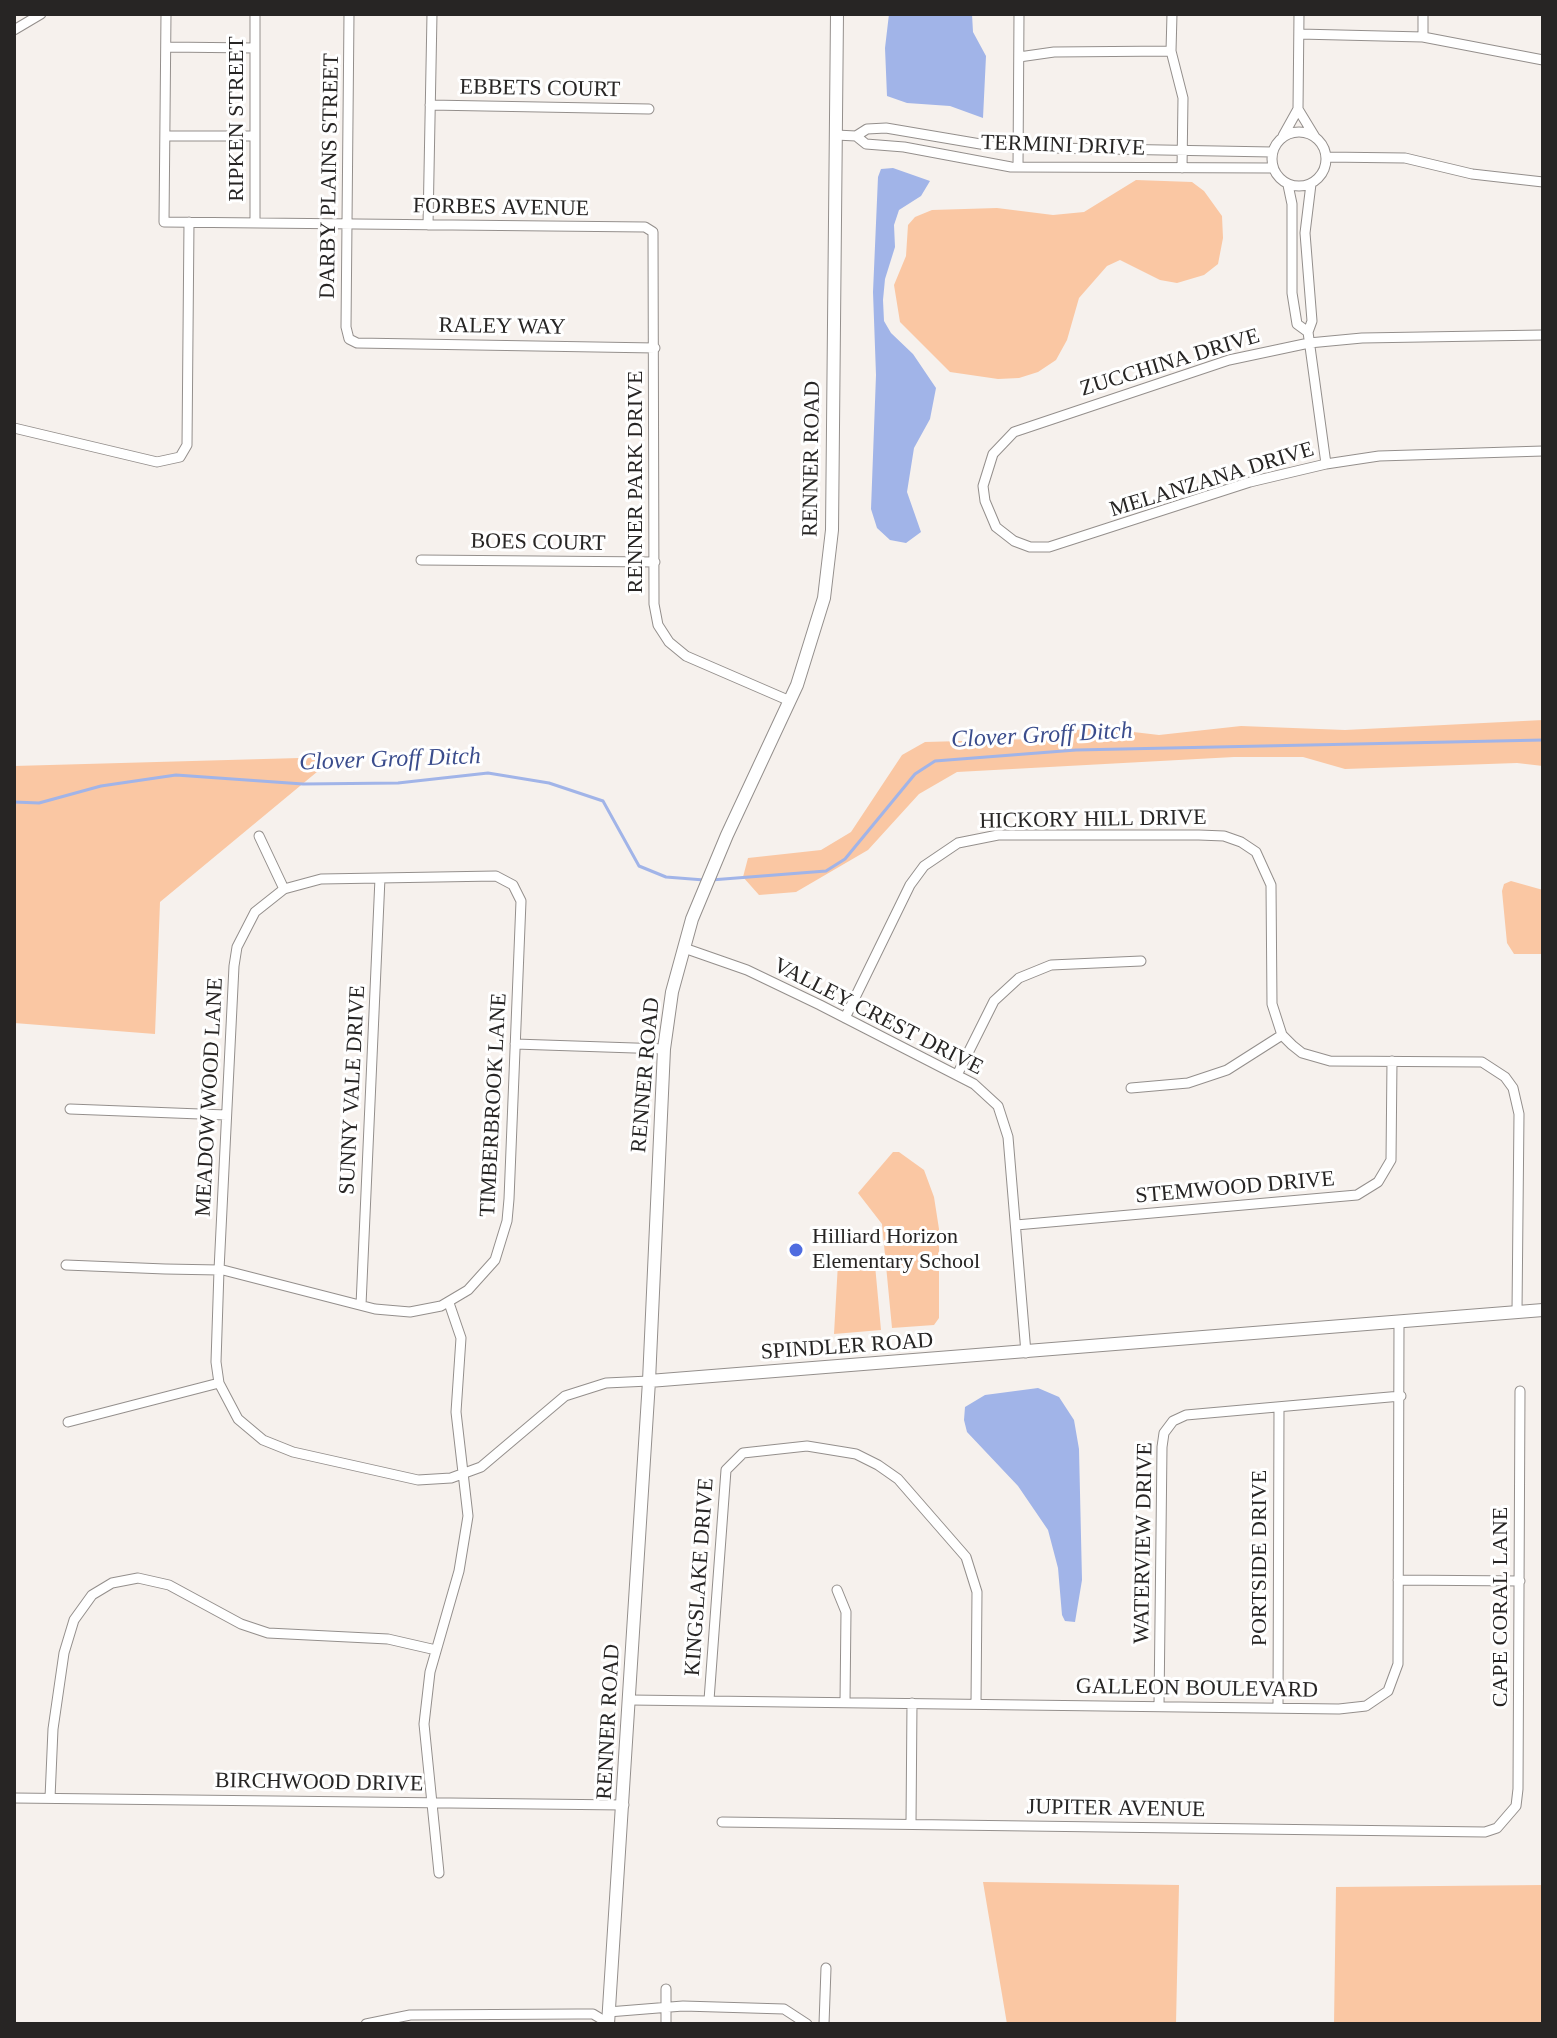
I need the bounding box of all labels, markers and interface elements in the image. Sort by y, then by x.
street label: RIPKEN STREET [224,36,250,202]
street label: DARBY PLAINS STREET [315,53,345,299]
street label: EBBETS COURT [459,74,621,104]
street label: TERMINI DRIVE [980,130,1146,162]
street label: FORBES AVENUE [413,193,589,223]
street label: RALEY WAY [438,313,566,341]
street label: ZUCCHINA DRIVE [1077,323,1263,403]
street label: RENNER PARK DRIVE [623,371,649,593]
street label: RENNER ROAD [797,381,827,537]
street label: MELANZANA DRIVE [1107,436,1317,524]
street label: BOES COURT [470,529,606,557]
water label: Clover Groff Ditch [950,717,1134,755]
water label: Clover Groff Ditch [299,742,481,778]
street label: HICKORY HILL DRIVE [979,805,1207,835]
street label: VALLEY CREST DRIVE [769,953,987,1081]
street label: MEADOW WOOD LANE [191,977,229,1217]
street label: SUNNY VALE DRIVE [334,985,372,1195]
street label: TIMBERBROOK LANE [475,992,513,1218]
street label: RENNER ROAD [626,996,666,1154]
street label: STEMWOOD DRIVE [1134,1166,1336,1210]
place label: Hilliard Horizon Elementary School [812,1224,980,1276]
marker: Hilliard Horizon Elementary School [787,1241,805,1259]
street label: SPINDLER ROAD [760,1328,934,1366]
street label: WATERVIEW DRIVE [1129,1442,1159,1644]
street label: PORTSIDE DRIVE [1247,1470,1273,1646]
street label: KINGSLAKE DRIVE [680,1477,720,1677]
street label: CAPE CORAL LANE [1488,1507,1514,1707]
street label: RENNER ROAD [592,1643,626,1801]
street label: GALLEON BOULEVARD [1076,1674,1318,1704]
street label: BIRCHWOOD DRIVE [215,1768,423,1798]
street label: JUPITER AVENUE [1026,1794,1206,1824]

